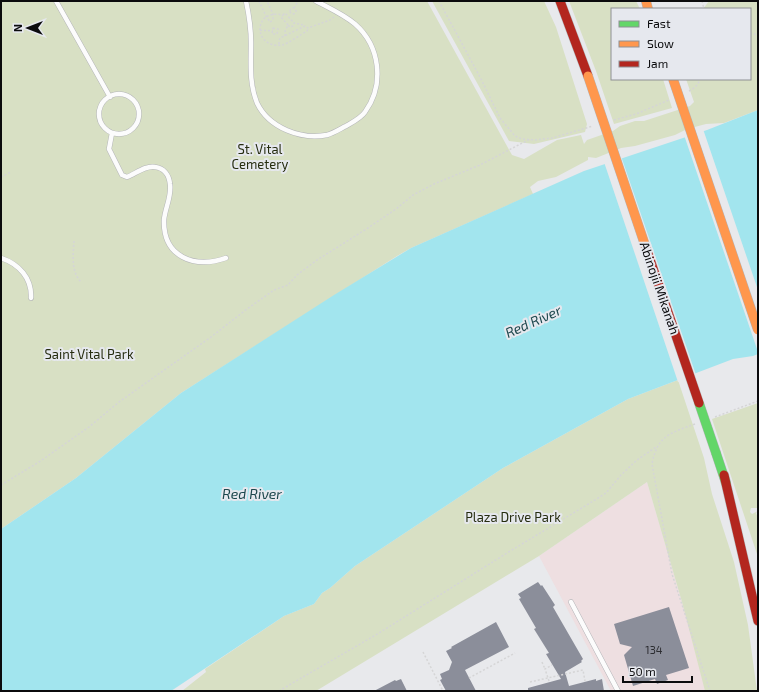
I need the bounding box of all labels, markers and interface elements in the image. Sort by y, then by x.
north arrow [8,8,48,48]
legend [611,8,751,80]
text: Fast [647,16,671,30]
text: N [11,24,24,32]
text: Slow [647,36,674,50]
text: Jam [647,56,668,70]
park label: St. Vital Cemetery [232,141,289,172]
street label: Abinojii Mikanah [637,240,683,336]
water label: Red River [502,301,564,341]
park label: Saint Vital Park [45,346,134,362]
water label: Red River [222,485,282,502]
park label: Plaza Drive Park [465,509,561,525]
house number: 134 [645,643,663,656]
scale bar [623,658,692,684]
text: 50 m [629,664,656,678]

